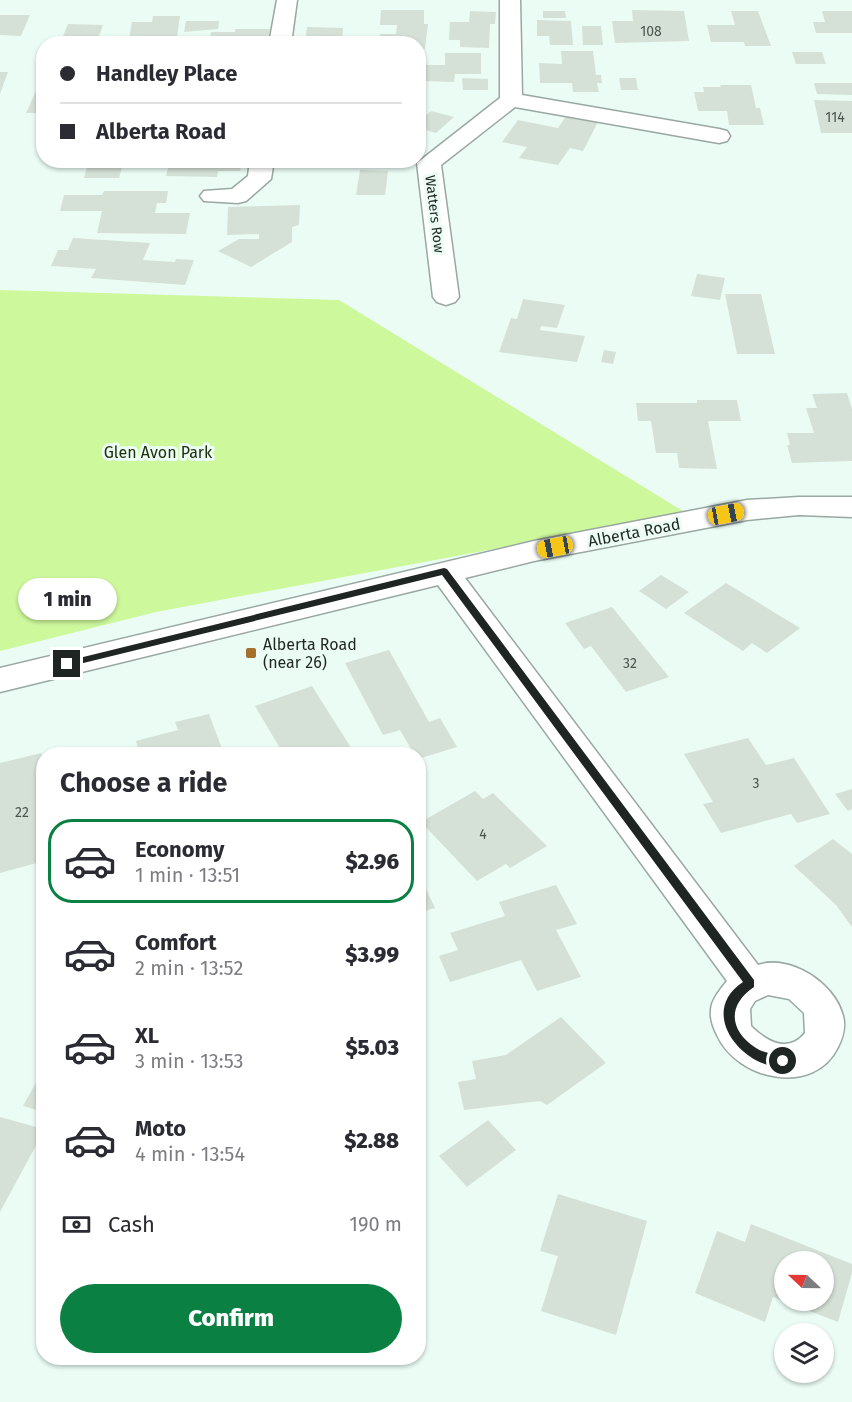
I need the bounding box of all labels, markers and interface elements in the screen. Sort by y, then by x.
house number: 108 [640,23,662,40]
text: Handley Place [96,60,237,87]
house number: 114 [825,109,845,126]
text: Alberta Road [96,118,226,145]
street label: Watters Row [421,174,448,254]
park label: Glen Avon Park [104,443,213,462]
car [707,502,745,526]
street label: Alberta Road [586,514,682,551]
car [536,535,574,559]
callout: 1 min [17,577,116,619]
text: 1 min [44,587,91,611]
place label: Alberta Road (near 26) [263,635,357,672]
marker: Alberta Road (near 26) [244,646,258,660]
route end [53,650,80,677]
house number: 32 [623,655,637,672]
text: Choose a ride [60,767,227,799]
house number: 3 [753,775,760,792]
house number: 22 [15,804,29,821]
house number: 4 [479,826,487,843]
icon: car [63,834,117,888]
text: Economy [135,836,224,863]
text: $2.96 [346,848,399,875]
text: 1 min · 13:51 [135,863,240,887]
icon: car [63,927,117,981]
text: Comfort [135,929,216,956]
text: $3.99 [345,941,399,968]
text: 2 min · 13:52 [135,956,243,980]
icon: car [63,1020,117,1074]
text: XL [135,1022,159,1049]
text: $5.03 [345,1034,399,1061]
route start [769,1047,796,1074]
text: 3 min · 13:53 [135,1049,244,1073]
icon: car [63,1113,117,1167]
text: Moto [135,1115,186,1142]
text: $2.88 [344,1127,399,1154]
text: 4 min · 13:54 [135,1142,245,1166]
icon: cash [60,1208,93,1241]
text: Cash [108,1211,155,1238]
text: 190 m [349,1212,402,1236]
north arrow [774,1251,834,1311]
map controls [774,1251,834,1383]
button: Confirm [60,1284,402,1353]
button: layers [774,1323,834,1383]

